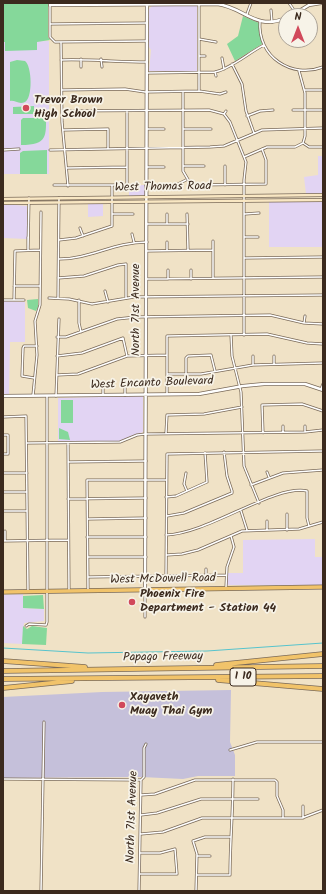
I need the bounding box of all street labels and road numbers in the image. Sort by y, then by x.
street label: West Thomas Road [114,180,212,196]
street label: North 71st Avenue [130,264,144,356]
street label: West Encanto Boulevard [90,375,214,393]
street label: West McDowell Road [110,572,216,588]
street label: Papago Freeway [123,650,203,666]
road number: I 10 [230,668,256,686]
street label: North 71st Avenue [124,770,142,864]

